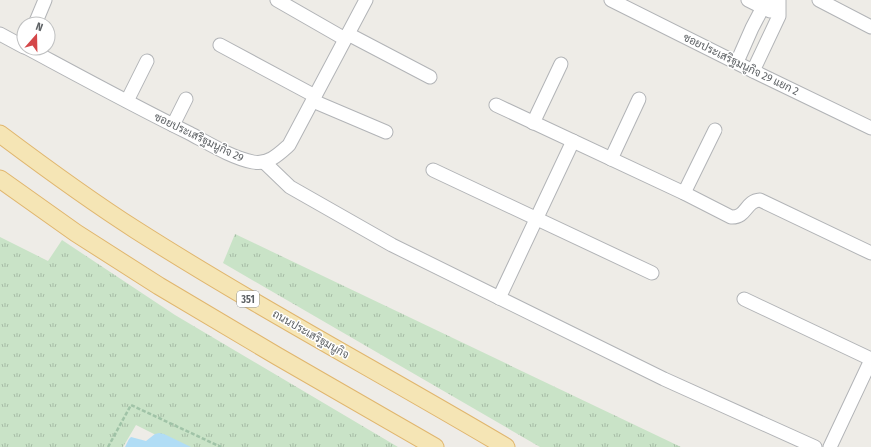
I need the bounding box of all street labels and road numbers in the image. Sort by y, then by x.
street label: ซอยประเสริฐมนูกิจ 29 แยก 2 [680,31,801,99]
street label: ซอยประเสริฐมนูกิจ 29 [152,110,246,166]
road number: 351 [237,291,259,307]
street label: ถนนประเสริฐมนูกิจ [270,307,351,362]

